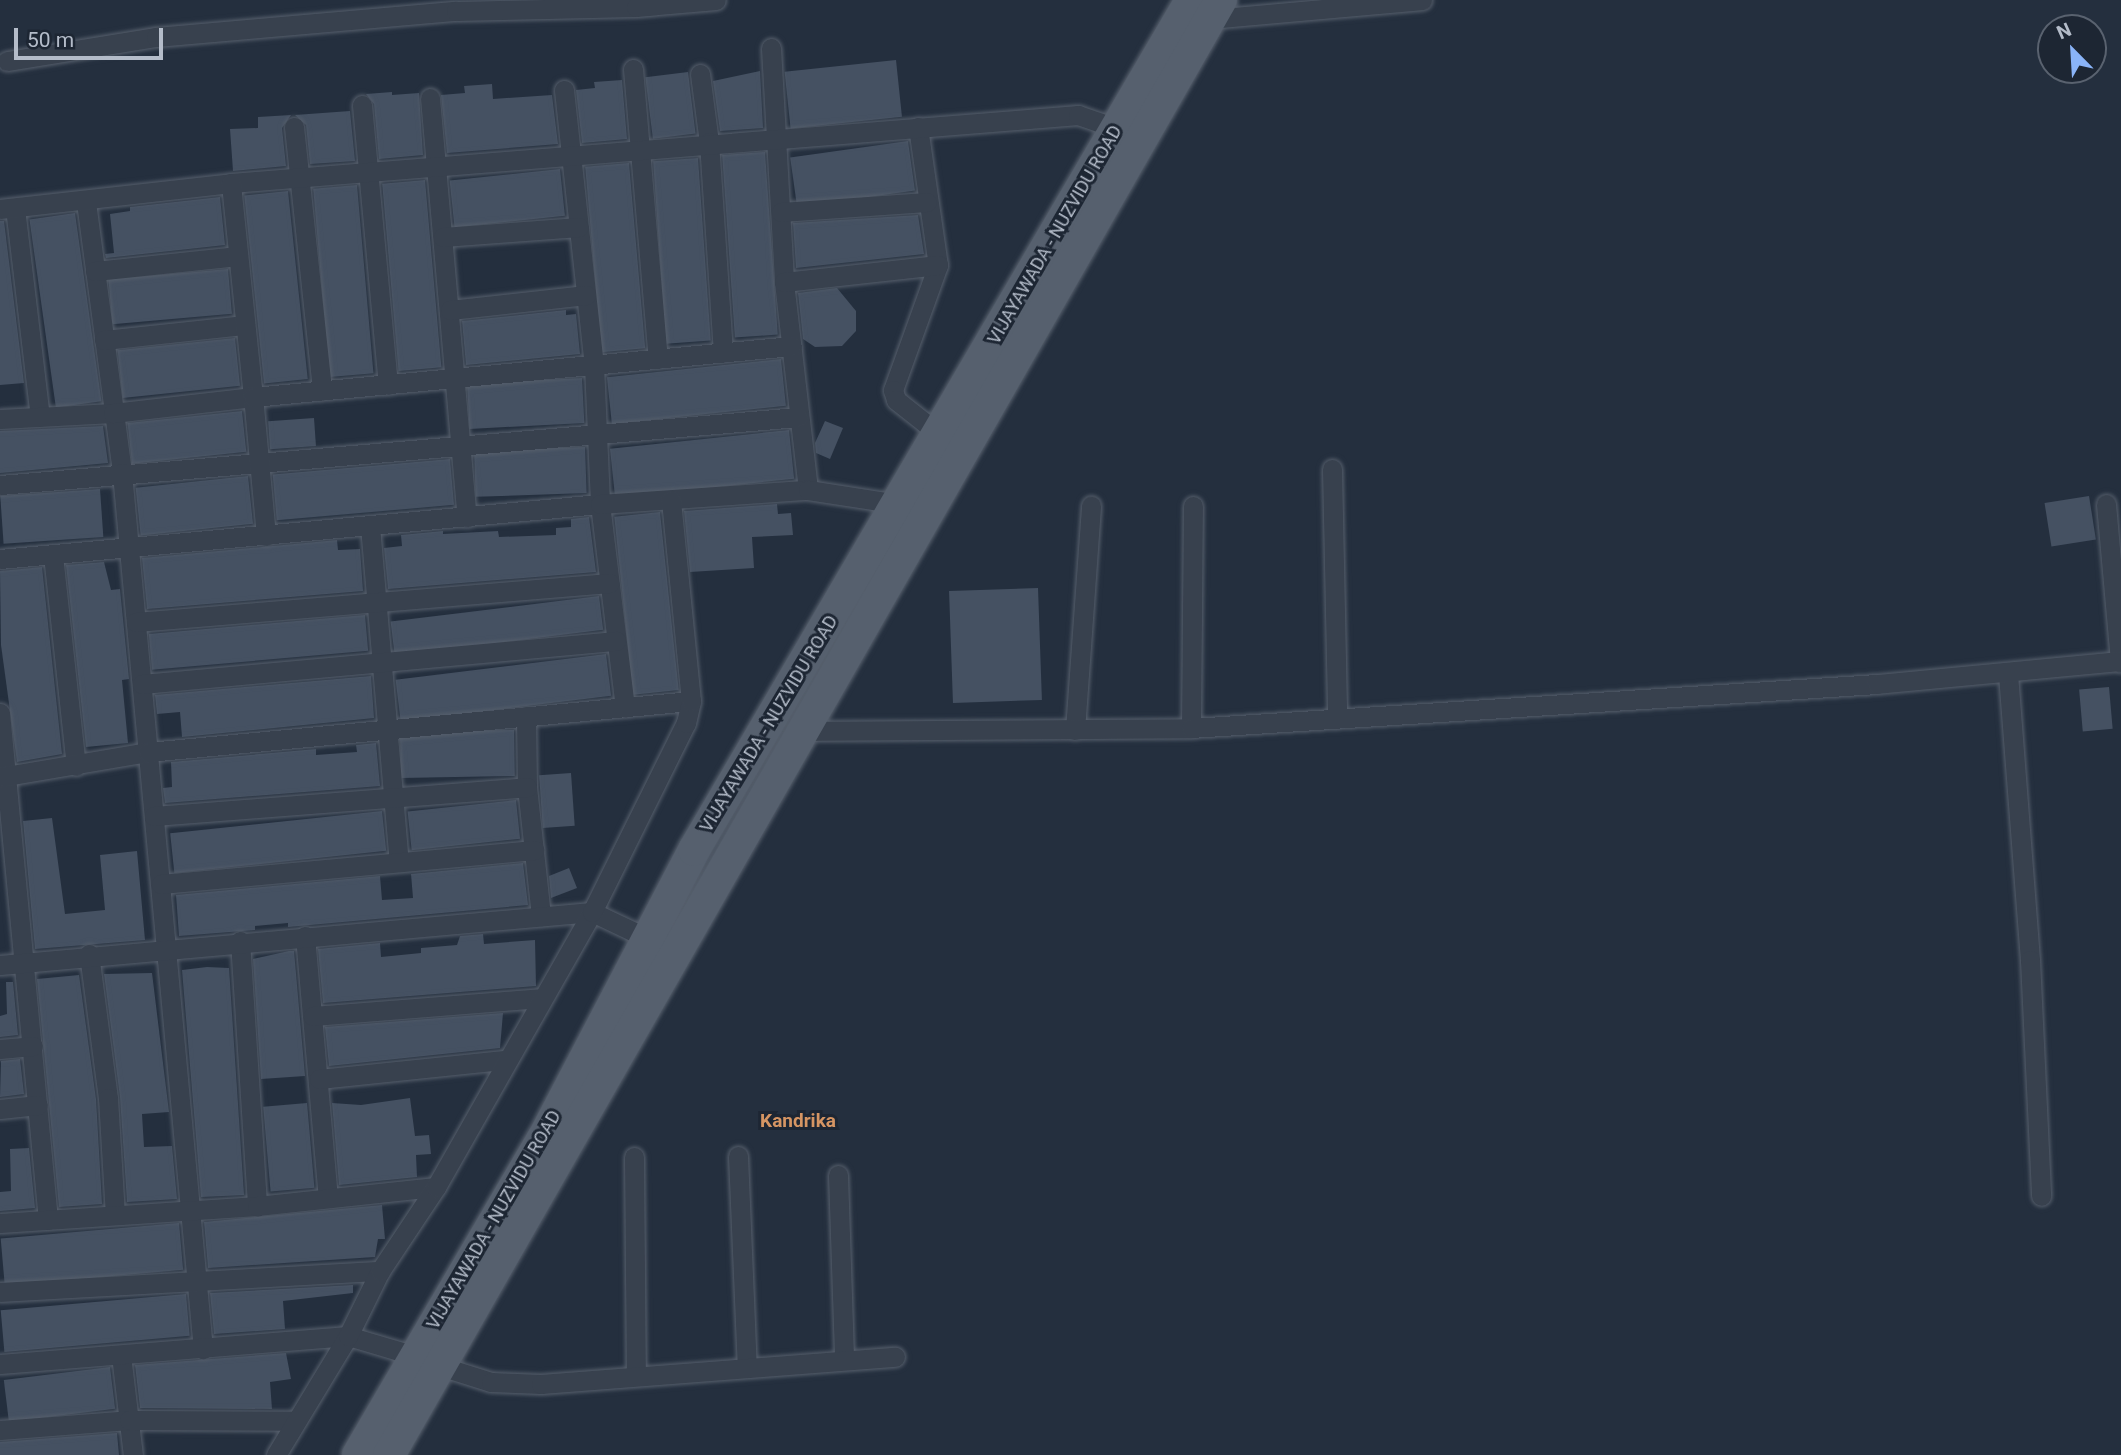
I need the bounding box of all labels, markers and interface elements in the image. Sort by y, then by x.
scale bar [18,14,166,58]
north arrow [2037,14,2107,84]
text: N [2053,18,2075,44]
text: 50 m [27,28,74,52]
street label: VIJAYAWADA - NUZVIDU ROAD [983,122,1127,348]
street label: VIJAYAWADA - NUZVIDU ROAD [696,612,842,836]
street label: VIJAYAWADA - NUZVIDU ROAD [422,1107,566,1333]
district label: Kandrika [760,1110,836,1132]

